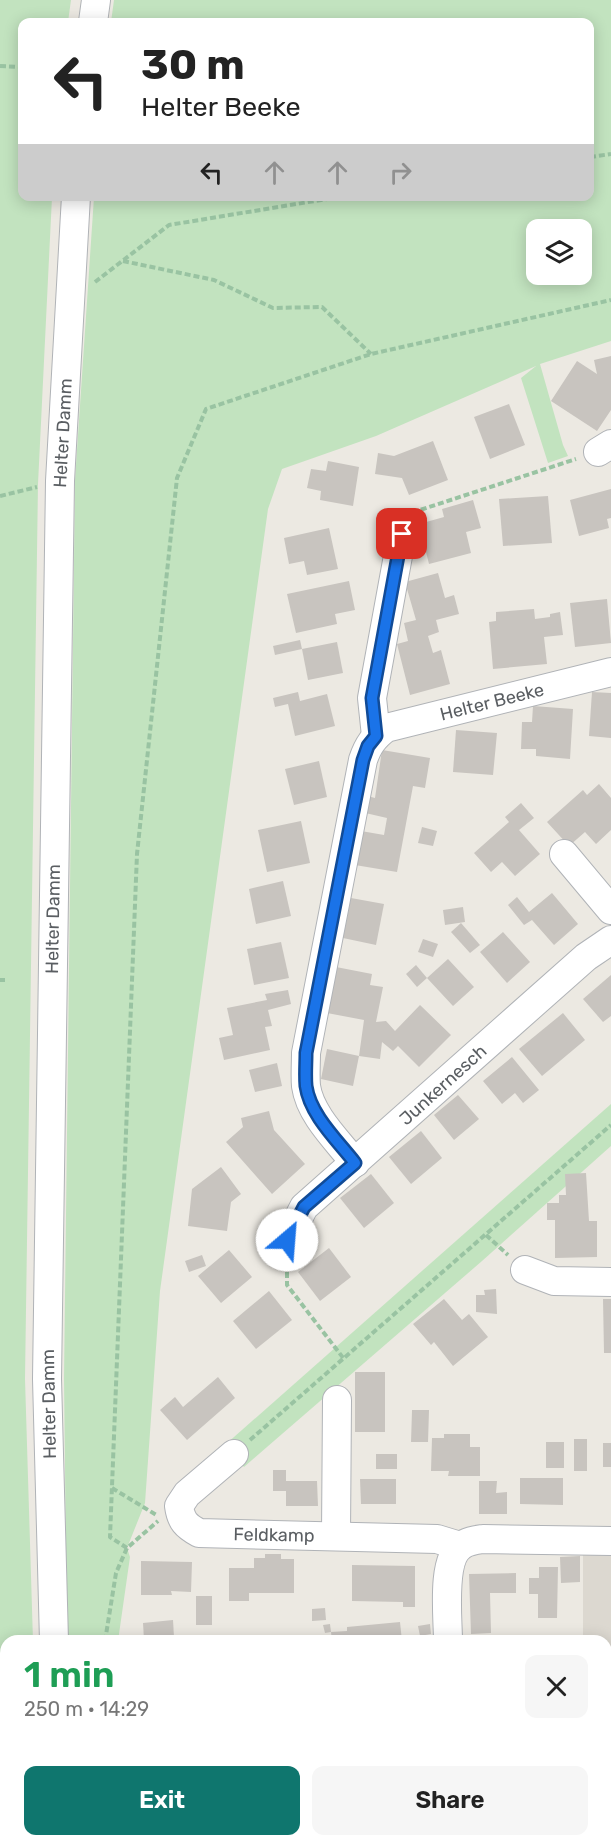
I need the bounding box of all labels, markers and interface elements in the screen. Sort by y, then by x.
text: 30 m [141,40,245,90]
icon: left [42,42,120,120]
text: Helter Beeke [141,91,301,123]
icon: left [195,156,228,189]
icon: ahead [258,156,291,189]
icon: ahead [321,156,354,189]
icon: right [384,156,417,189]
map controls [526,219,592,285]
button: layers [526,219,592,285]
street label: Helter Damm [49,378,77,488]
pin [376,508,427,559]
icon: arrive [385,517,418,550]
street label: Helter Beeke [438,678,546,726]
street label: Helter Damm [41,864,65,974]
street label: Junkernesch [395,1040,491,1130]
position arrow [255,1208,319,1272]
street label: Helter Damm [37,1349,61,1459]
street label: Feldkamp [233,1523,315,1547]
text: 1 min [24,1653,115,1696]
button: close [525,1655,588,1718]
text: 250 m · 14:29 [24,1697,149,1721]
button: Exit [24,1766,300,1835]
button: Share [312,1766,588,1835]

